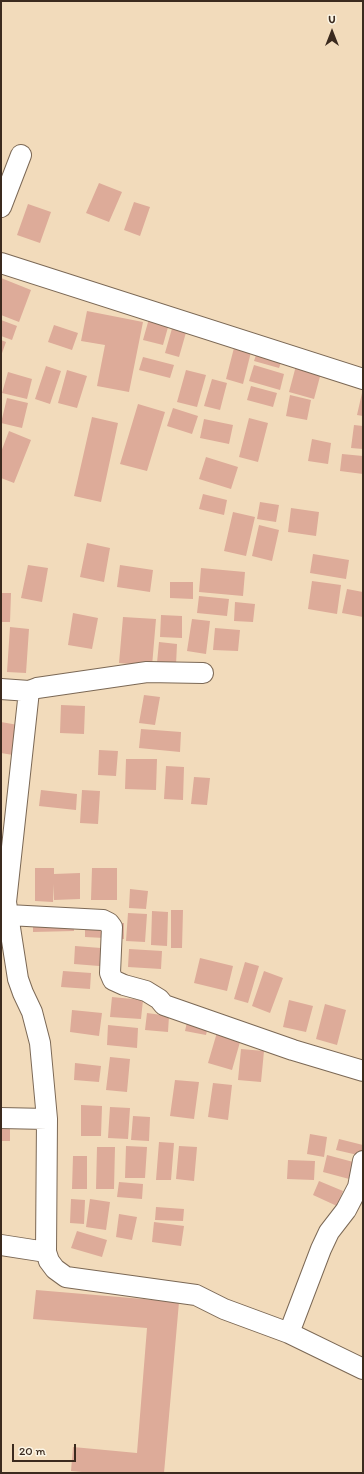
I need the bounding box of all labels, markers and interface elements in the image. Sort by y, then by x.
north arrow [312,12,352,52]
text: U [328,13,336,26]
scale bar [14,1436,78,1462]
text: 20 m [19,1444,46,1458]

